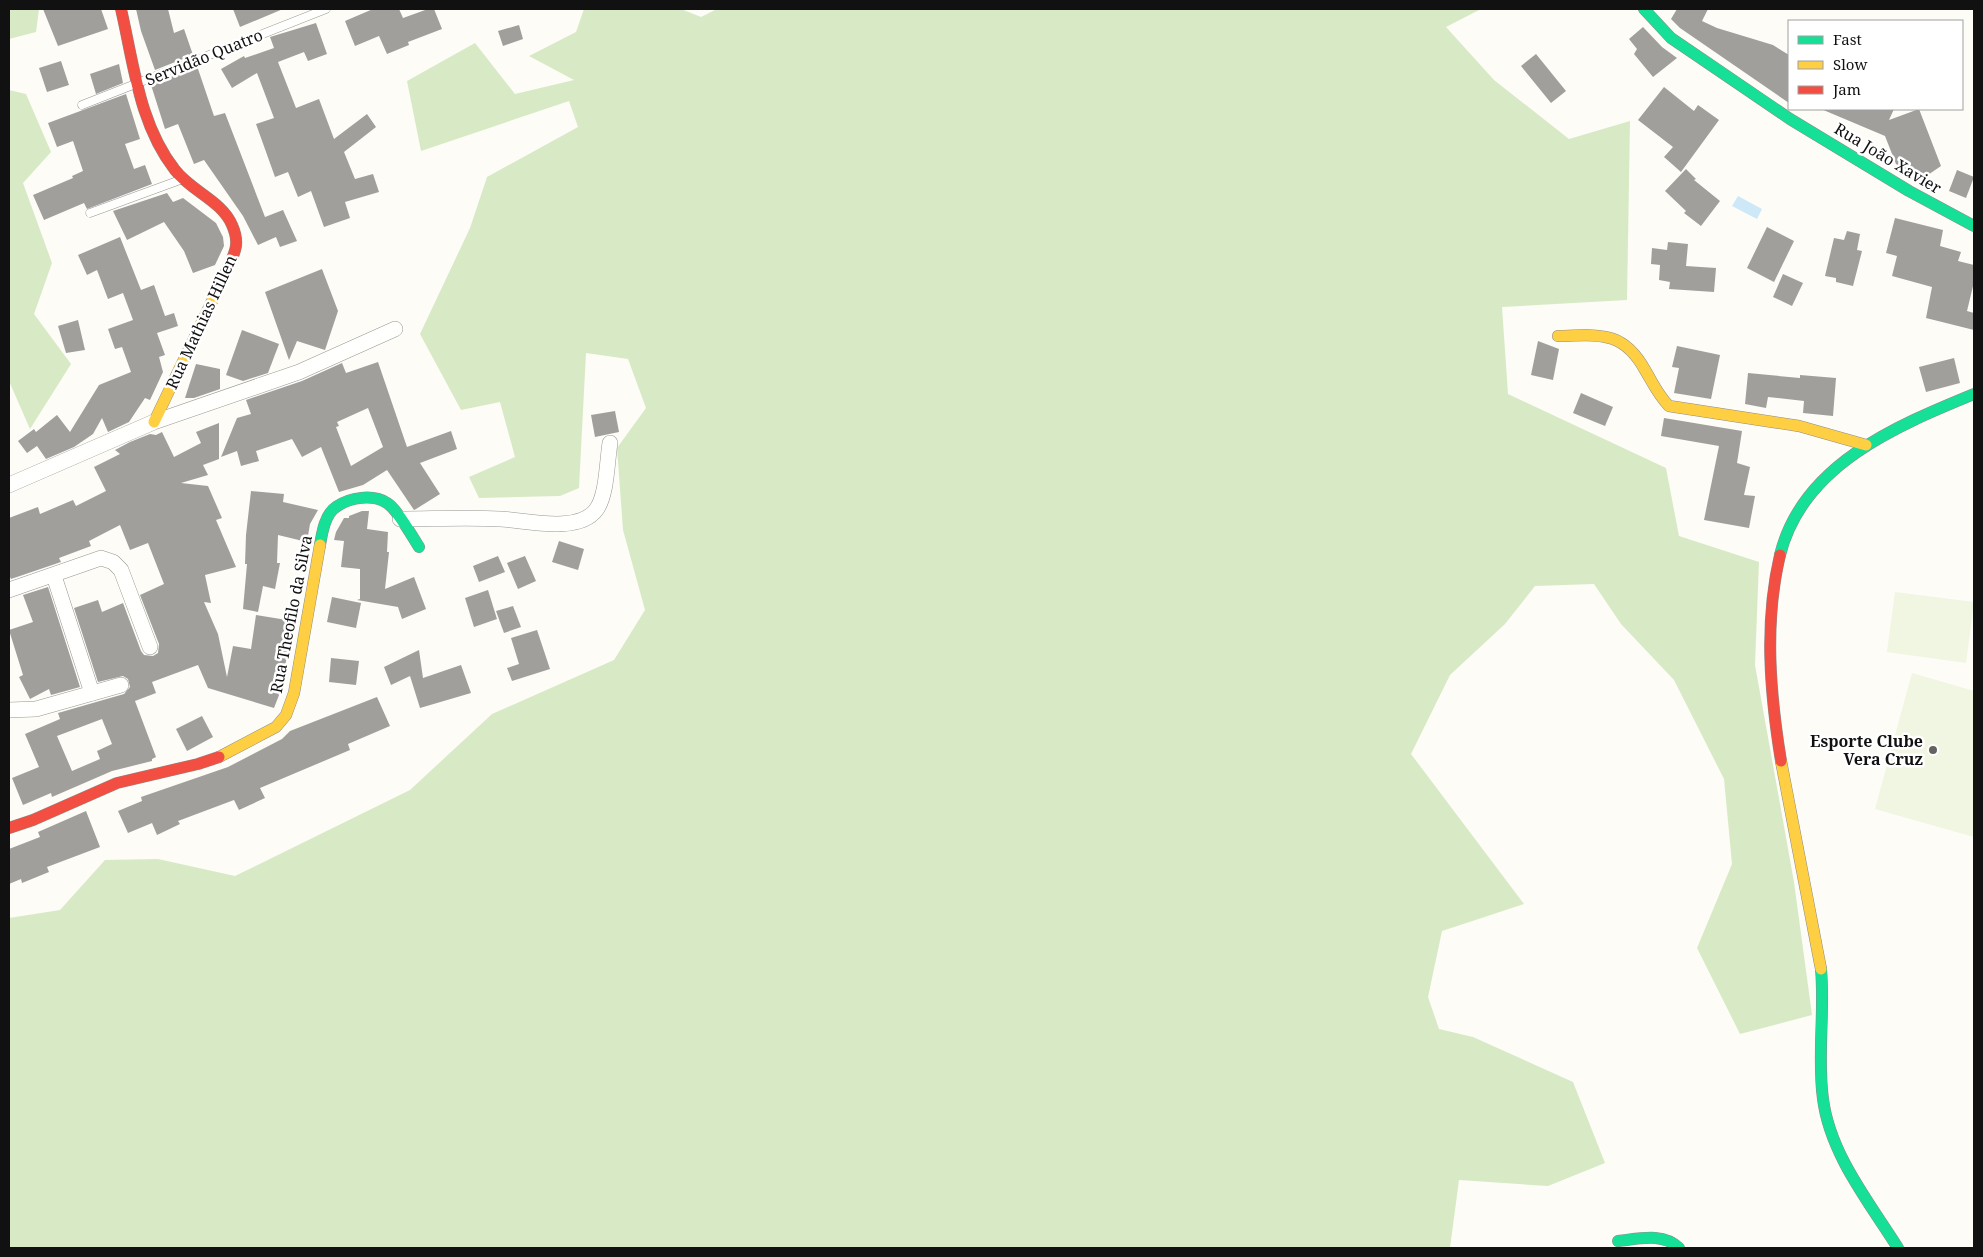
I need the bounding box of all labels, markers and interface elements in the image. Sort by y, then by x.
legend [1788,20,1963,110]
street label: Servidão Quatro [142,23,266,91]
text: Fast [1833,29,1862,49]
text: Slow [1833,54,1867,74]
text: Jam [1832,79,1861,99]
street label: Rua João Xavier [1830,117,1946,199]
street label: Rua Mathias Hillen [160,251,242,393]
street label: Rua Theofilo da Silva [265,533,317,695]
place label: Esporte Clube Vera Cruz [1810,730,1923,770]
marker: Esporte Clube Vera Cruz [1927,744,1939,756]

